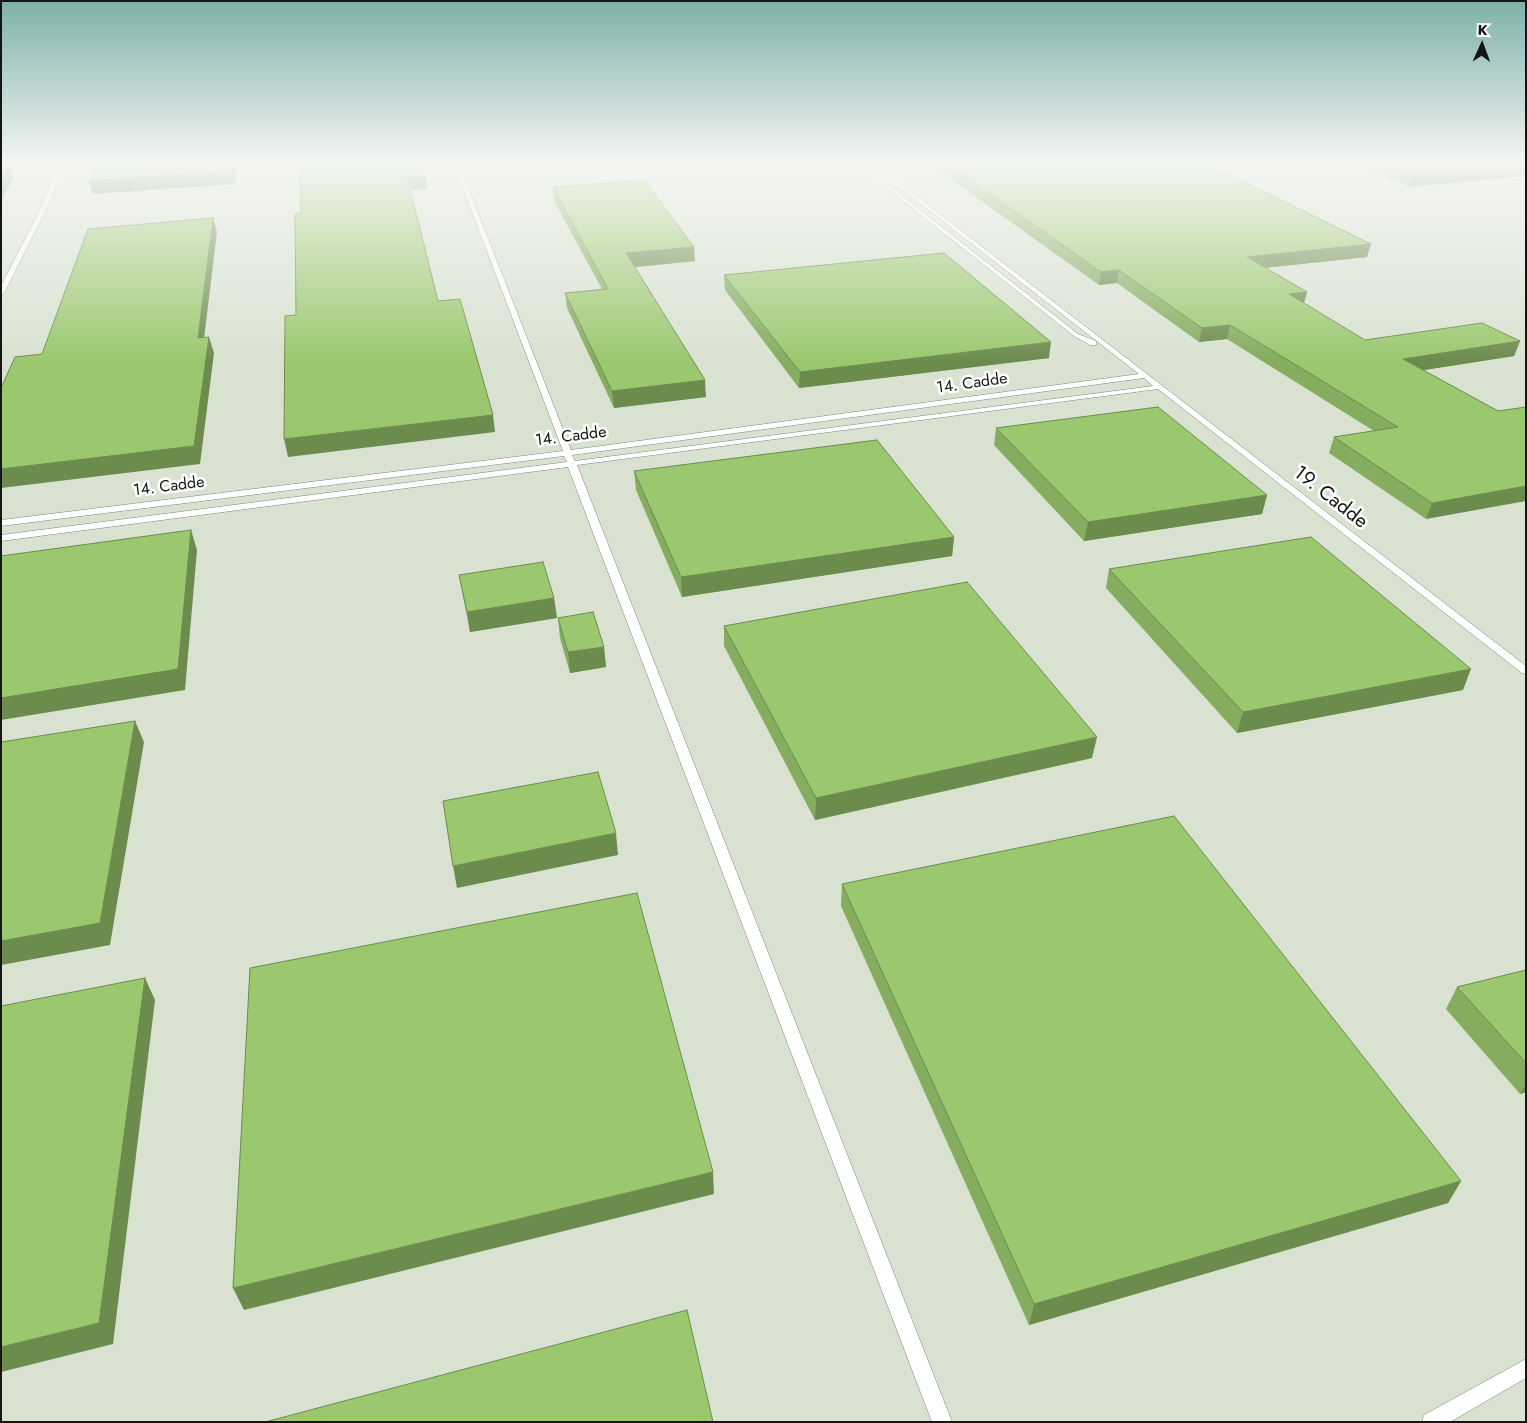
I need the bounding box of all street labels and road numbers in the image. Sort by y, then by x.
street label: 14. Cadde [935,370,1009,398]
street label: 14. Cadde [534,423,608,451]
street label: 19. Cadde [1288,462,1372,534]
street label: 14. Cadde [132,473,206,501]

